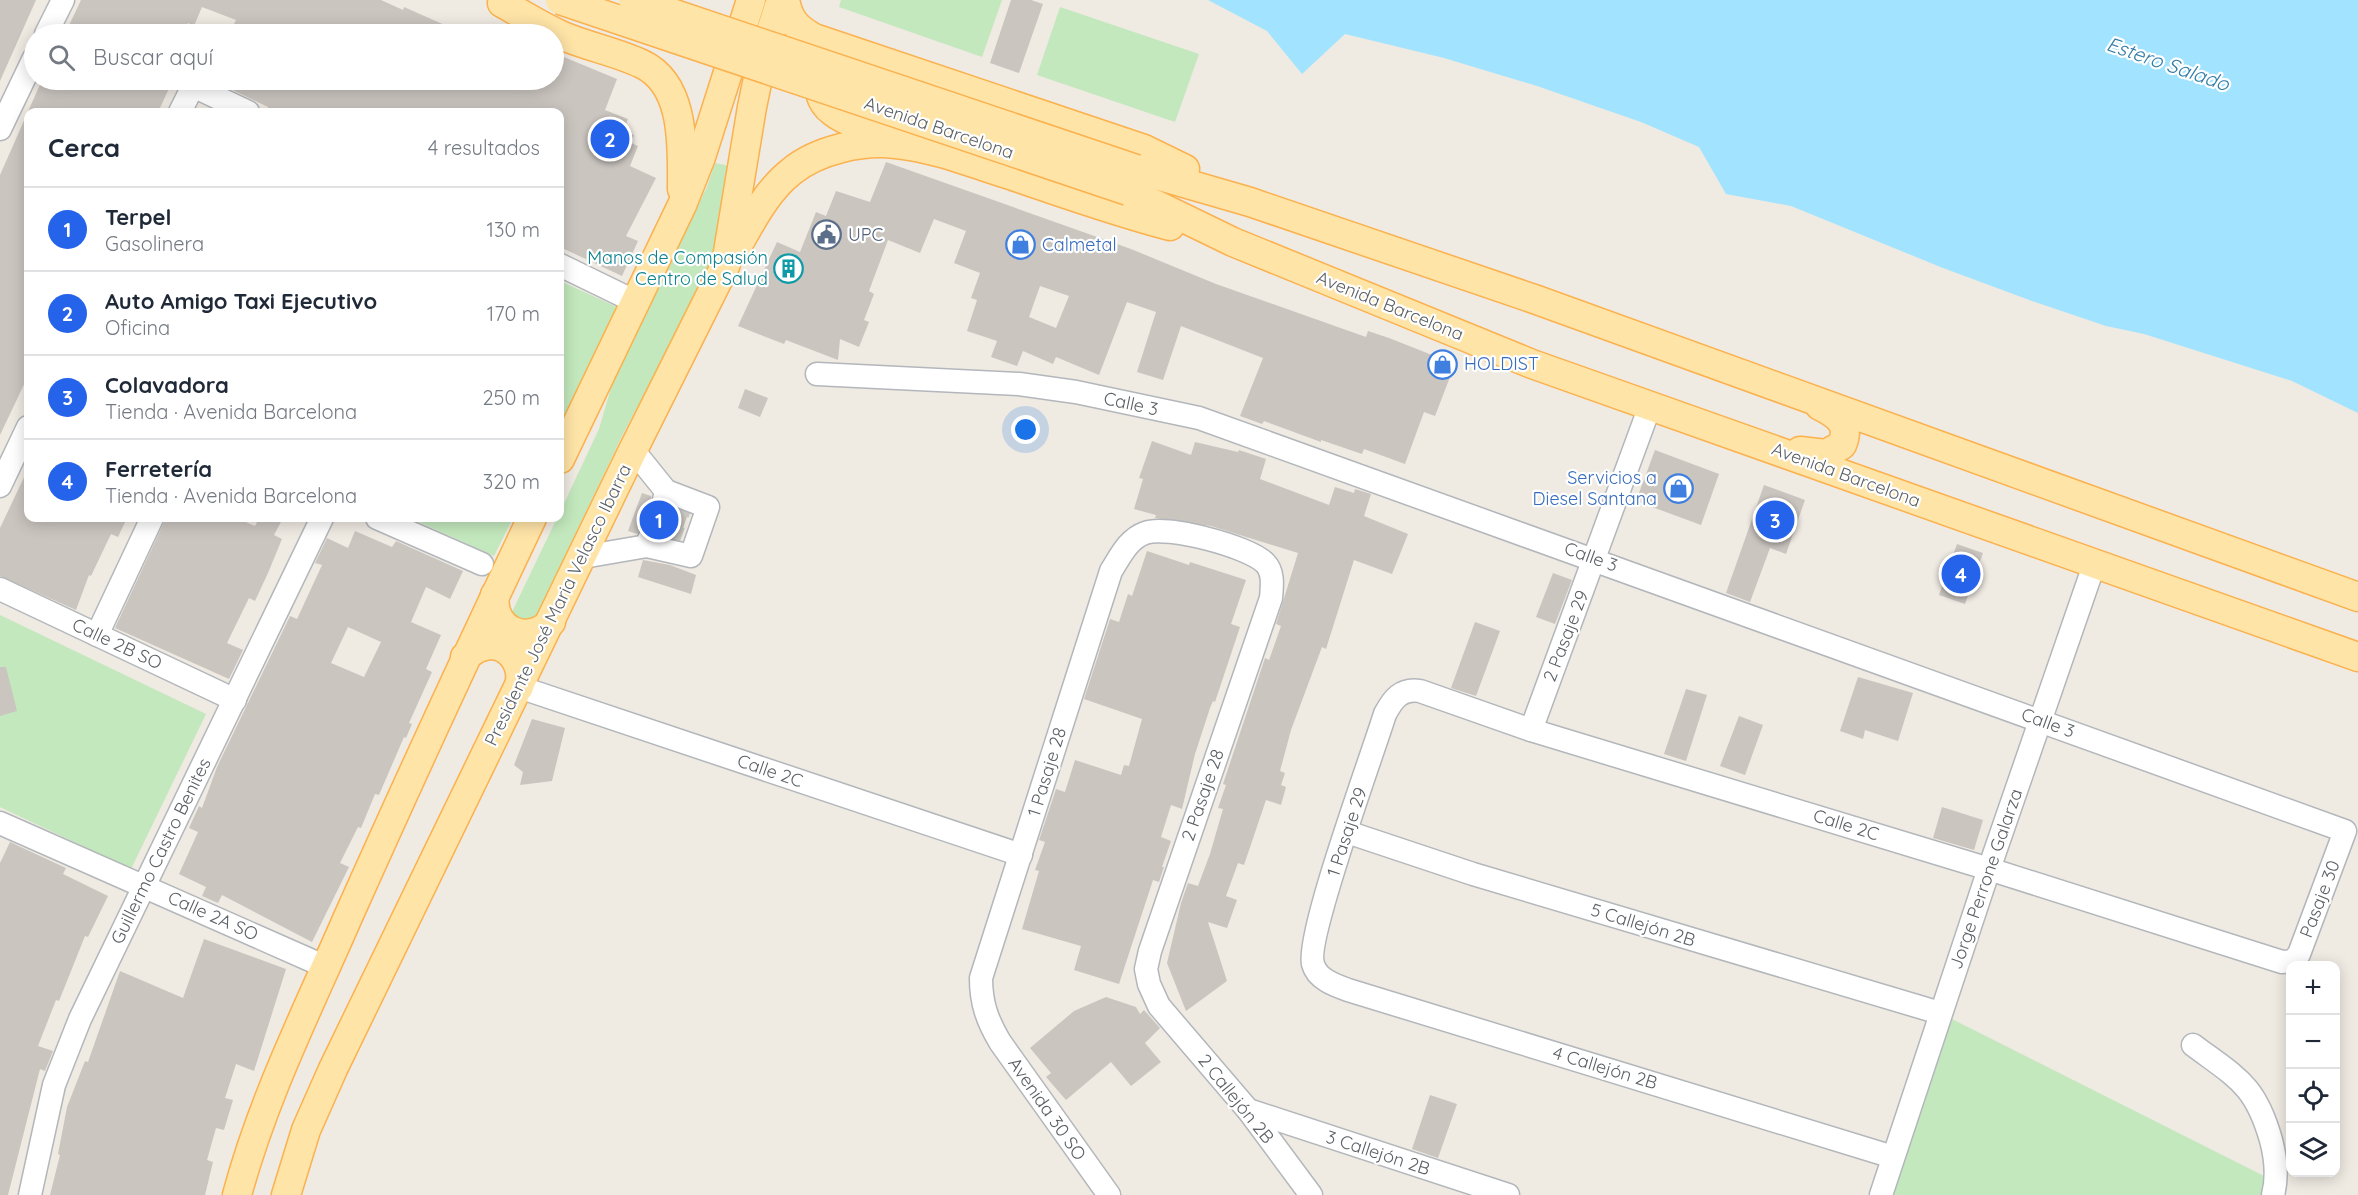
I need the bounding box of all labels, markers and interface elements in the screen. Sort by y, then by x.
search box [24,24,564,90]
water label: Estero Salado [2104,31,2234,96]
icon: search [45,41,78,74]
text: Buscar aquí [93,43,213,71]
street label: Avenida Barcelona [861,91,1017,164]
pin: 2 [590,116,630,162]
text: Cerca [48,131,120,164]
text: 4 resultados [428,135,540,160]
text: Terpel [105,203,171,231]
text: 1 [64,217,71,242]
text: 130 m [487,217,540,242]
public building icon: UPC [811,219,843,251]
place label: UPC [848,223,884,246]
shop icon: Calmetal [1005,229,1037,261]
text: Gasolinera [105,231,204,256]
place label: Calmetal [1042,233,1117,256]
place label: Manos de Compasión Centro de Salud [587,246,768,290]
building icon: Manos de Compasión Centro de Salud [773,252,805,284]
street label: Avenida Barcelona [1313,266,1467,346]
text: Auto Amigo Taxi Ejecutivo [105,287,377,315]
text: 2 [62,301,73,326]
text: 170 m [487,301,540,326]
text: Oficina [105,315,170,340]
shop icon: HOLDIST [1427,348,1459,380]
place label: HOLDIST [1464,352,1539,375]
text: Colavadora [105,371,229,399]
text: 3 [62,385,73,410]
text: 250 m [482,385,540,410]
street label: Calle 3 [1102,387,1161,421]
text: Tienda · Avenida Barcelona [105,399,357,424]
your location [1011,415,1040,444]
street label: Avenida Barcelona [1769,437,1924,512]
text: Ferretería [105,455,212,483]
street label: Presidente José Maria Velasco Ibarra [479,460,636,749]
place label: Servicios a Diesel Santana [1533,466,1657,510]
text: 4 [62,469,73,494]
text: 320 m [483,469,540,494]
shop icon: Servicios a Diesel Santana [1662,472,1694,504]
text: Tienda · Avenida Barcelona [105,483,357,508]
pin: 1 [640,498,678,542]
pin: 3 [1756,498,1794,542]
street label: Calle 3 [1561,536,1621,577]
pin: 4 [1942,552,1980,596]
street label: 2 Pasaje 29 [1538,587,1593,685]
street label: Calle 2B SO [69,613,166,674]
street label: Calle 3 [2018,702,2078,743]
street label: 1 Pasaje 28 [1022,724,1071,819]
street label: 2 Pasaje 28 [1176,746,1229,844]
street label: Calle 2C [734,749,806,792]
street label: Guillermo Castro Benites [105,754,216,948]
street label: 1 Pasaje 29 [1321,784,1372,879]
street label: Jorge Perrone Galarza [1944,785,2027,972]
street label: Calle 2C [1810,804,1882,845]
street label: Pasaje 30 [2294,857,2345,941]
street label: Calle 2A SO [165,885,262,946]
street label: 5 Callejón 2B [1588,898,1698,951]
map controls [2286,961,2340,1177]
button: + [2286,961,2340,1015]
button: − [2286,1015,2340,1069]
street label: 4 Callejón 2B [1550,1041,1660,1094]
street label: 2 Callejón 2B [1193,1049,1279,1148]
street label: Avenida 30 SO [1003,1053,1091,1165]
button: locate [2286,1069,2340,1123]
button: layers [2286,1123,2340,1177]
street label: 3 Callejón 2B [1323,1125,1433,1180]

